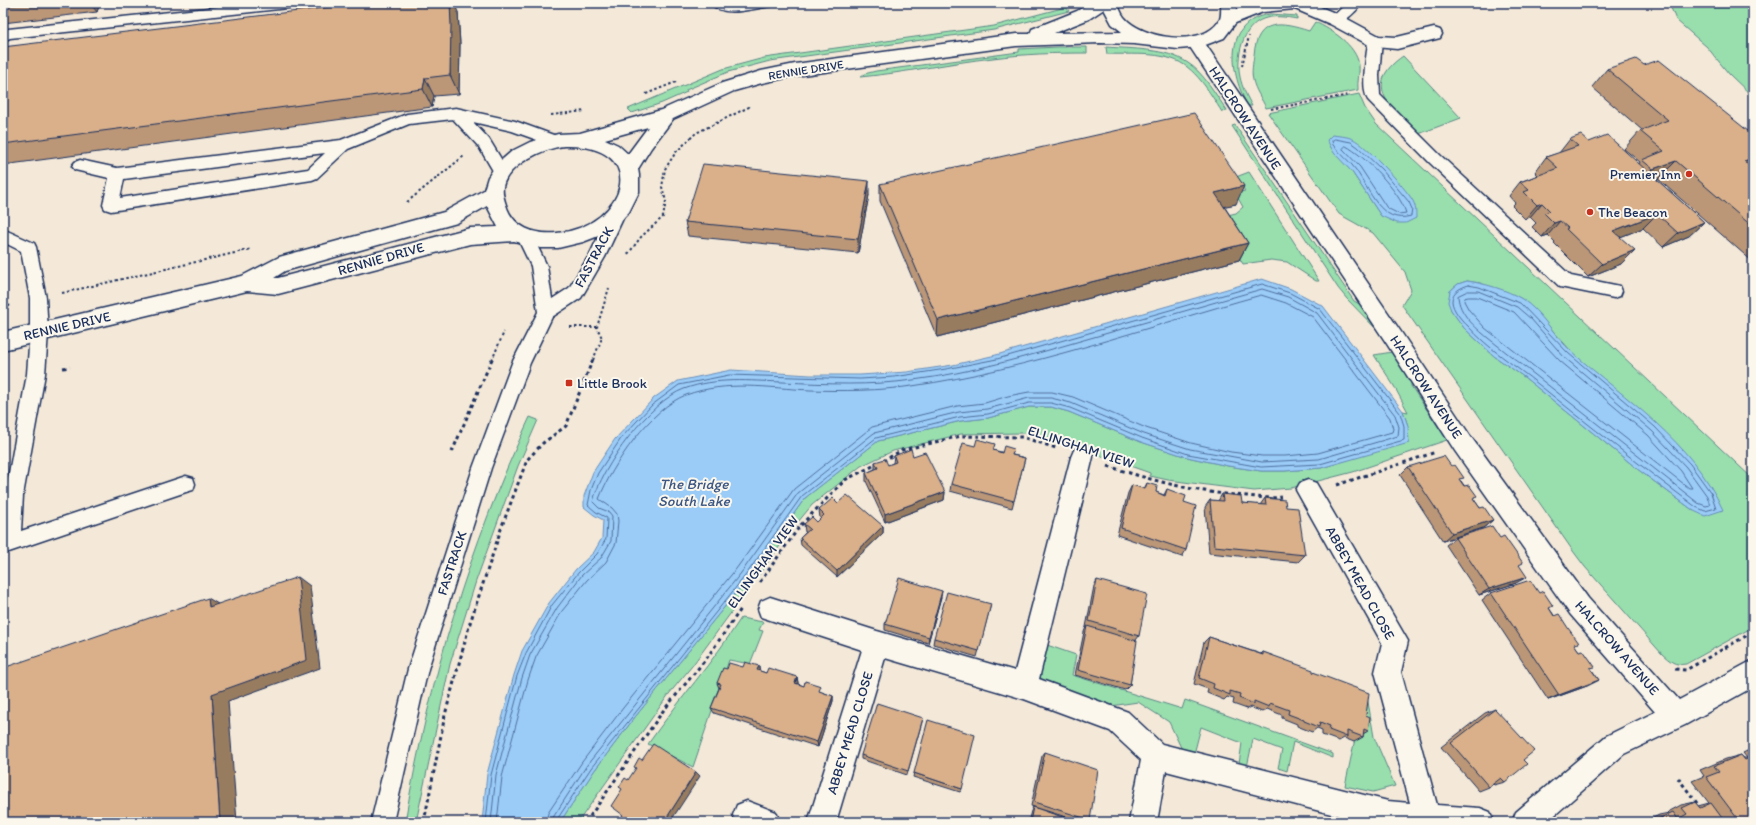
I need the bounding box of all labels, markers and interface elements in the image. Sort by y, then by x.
street label: RENNIE DRIVE [767,57,845,83]
street label: HALCROW AVENUE [1205,63,1285,173]
place label: Premier Inn [1610,166,1682,183]
marker: Premier Inn [1684,169,1694,179]
place label: The Beacon [1598,204,1668,221]
marker: The Beacon [1585,207,1595,217]
street label: FASTRACK [571,223,617,290]
street label: RENNIE DRIVE [336,239,426,279]
street label: RENNIE DRIVE [22,308,112,344]
street label: HALCROW AVENUE [1386,332,1466,442]
place label: Little Brook [577,375,648,392]
marker: Little Brook [564,378,574,388]
street label: ELLINGHAM VIEW [1026,422,1136,472]
water label: The Bridge South Lake [658,475,730,510]
street label: ELLINGHAM VIEW [724,512,802,612]
street label: ABBEY MEAD CLOSE [1322,523,1398,643]
street label: FASTRACK [434,529,470,597]
street label: HALCROW AVENUE [1571,597,1663,699]
street label: ABBEY MEAD CLOSE [823,669,877,796]

